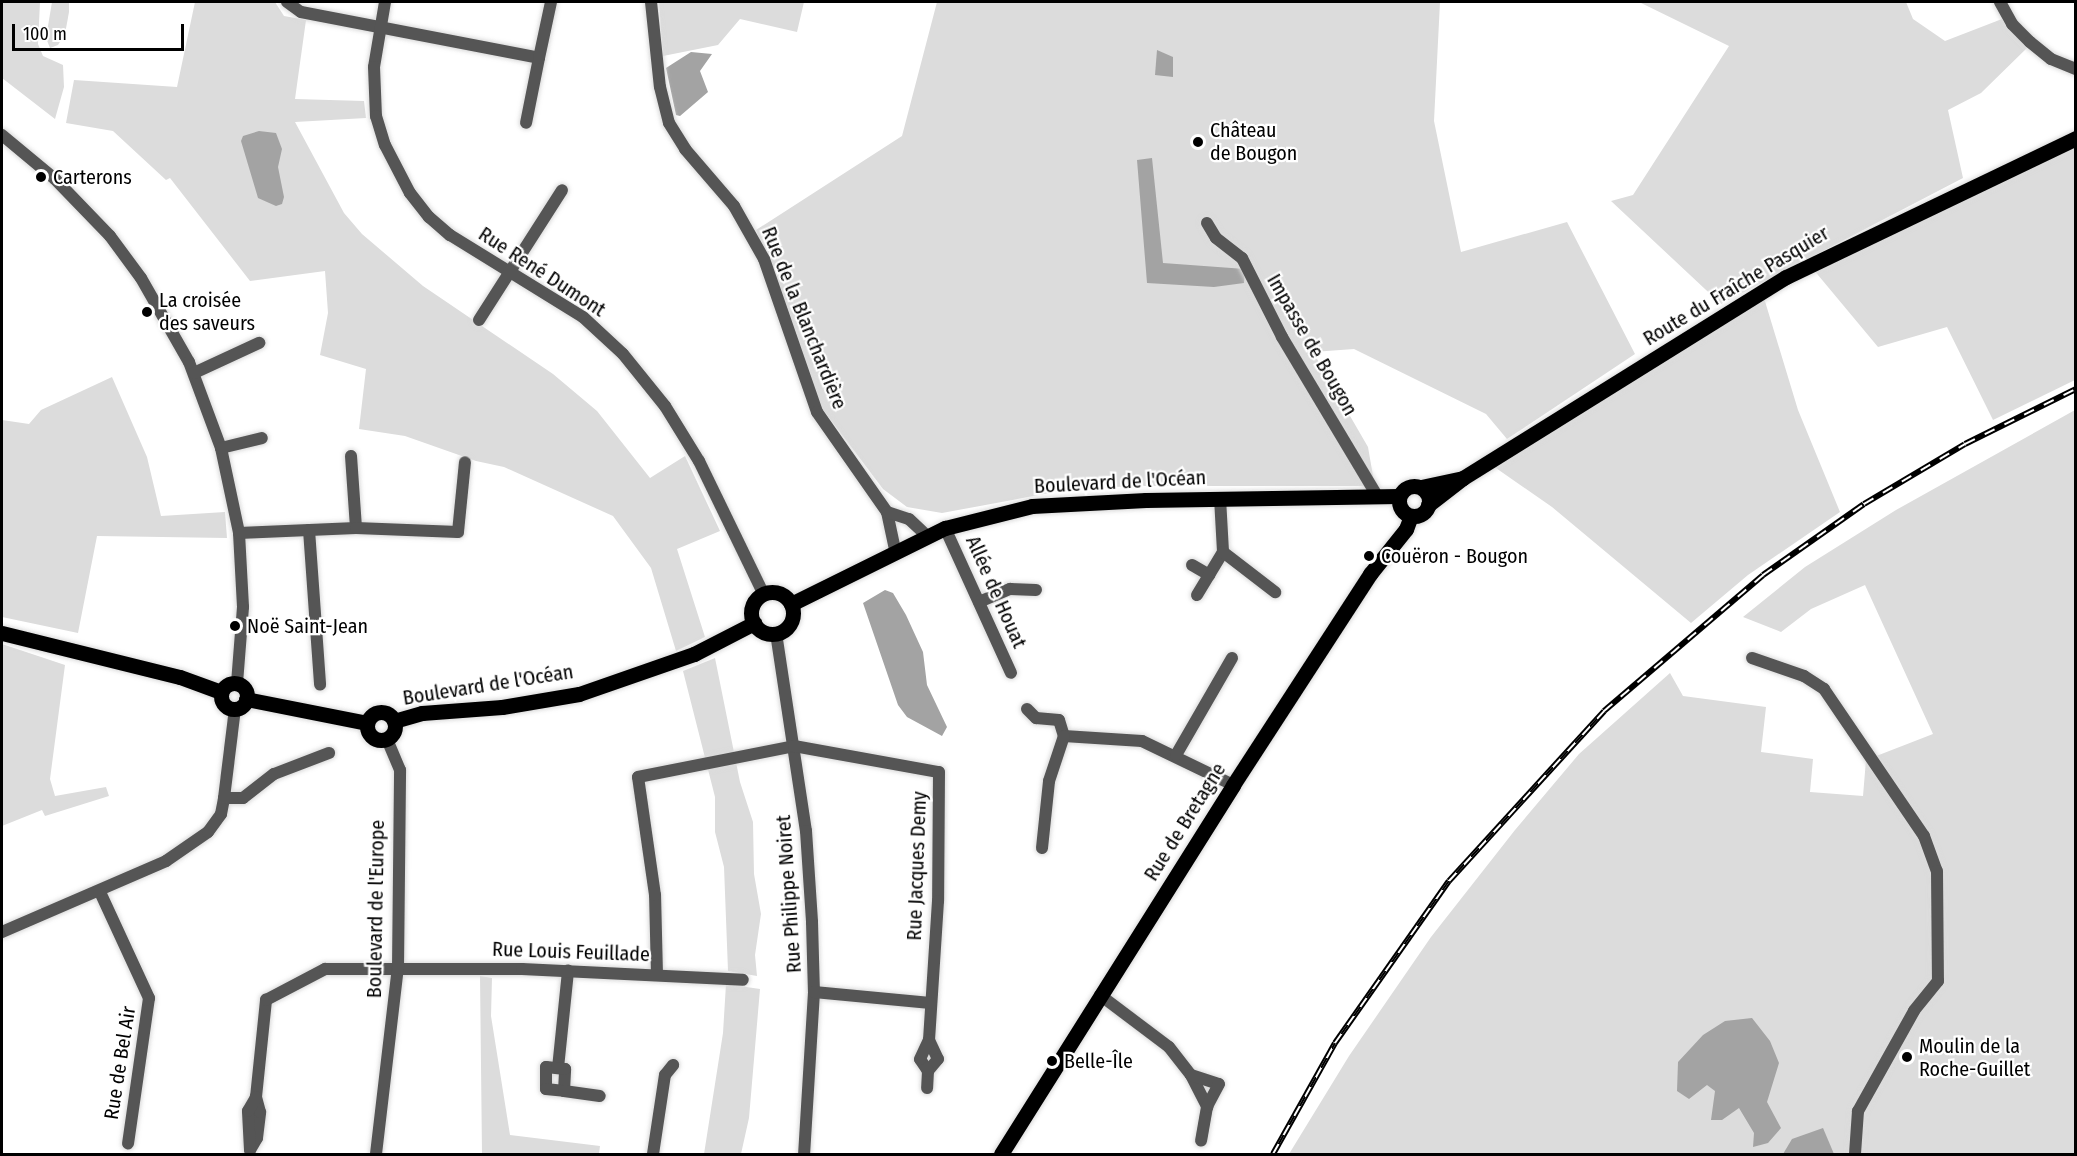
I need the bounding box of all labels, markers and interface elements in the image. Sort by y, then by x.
scale bar [15,12,188,50]
text: 100 m [23,23,67,45]
place label: Château de Bougon [1210,118,1297,165]
marker: Château de Bougon [1191,135,1205,149]
place label: Carterons [53,165,132,189]
marker: Carterons [34,170,48,184]
street label: Route du Fraîche Pasquier [1639,221,1833,351]
street label: Rue René Dumont [474,222,610,322]
street label: Rue de la Blanchardière [756,223,852,413]
street label: Impasse de Bougon [1262,270,1362,420]
place label: La croisée des saveurs [159,288,255,335]
marker: La croisée des saveurs [140,305,154,319]
street label: Boulevard de l'Océan [1033,466,1207,498]
street label: Allée de Houat [961,532,1031,652]
place label: Couëron - Bougon [1381,544,1528,568]
marker: Couëron - Bougon [1362,549,1376,563]
place label: Noë Saint-Jean [247,614,368,638]
marker: Noë Saint-Jean [228,619,242,633]
street label: Boulevard de l'Océan [401,660,575,710]
street label: Rue de Bretagne [1139,759,1231,885]
street label: Rue Jacques Demy [902,791,932,941]
street label: Rue Philippe Noiret [772,814,806,974]
street label: Boulevard de l'Europe [362,820,390,998]
street label: Rue Louis Feuillade [492,937,650,967]
street label: Rue de Bel Air [99,1005,141,1121]
place label: Moulin de la Roche-Guillet [1919,1034,2030,1081]
place label: Belle-Île [1064,1049,1133,1073]
marker: Moulin de la Roche-Guillet [1900,1050,1914,1064]
marker: Belle-Île [1045,1054,1059,1068]

